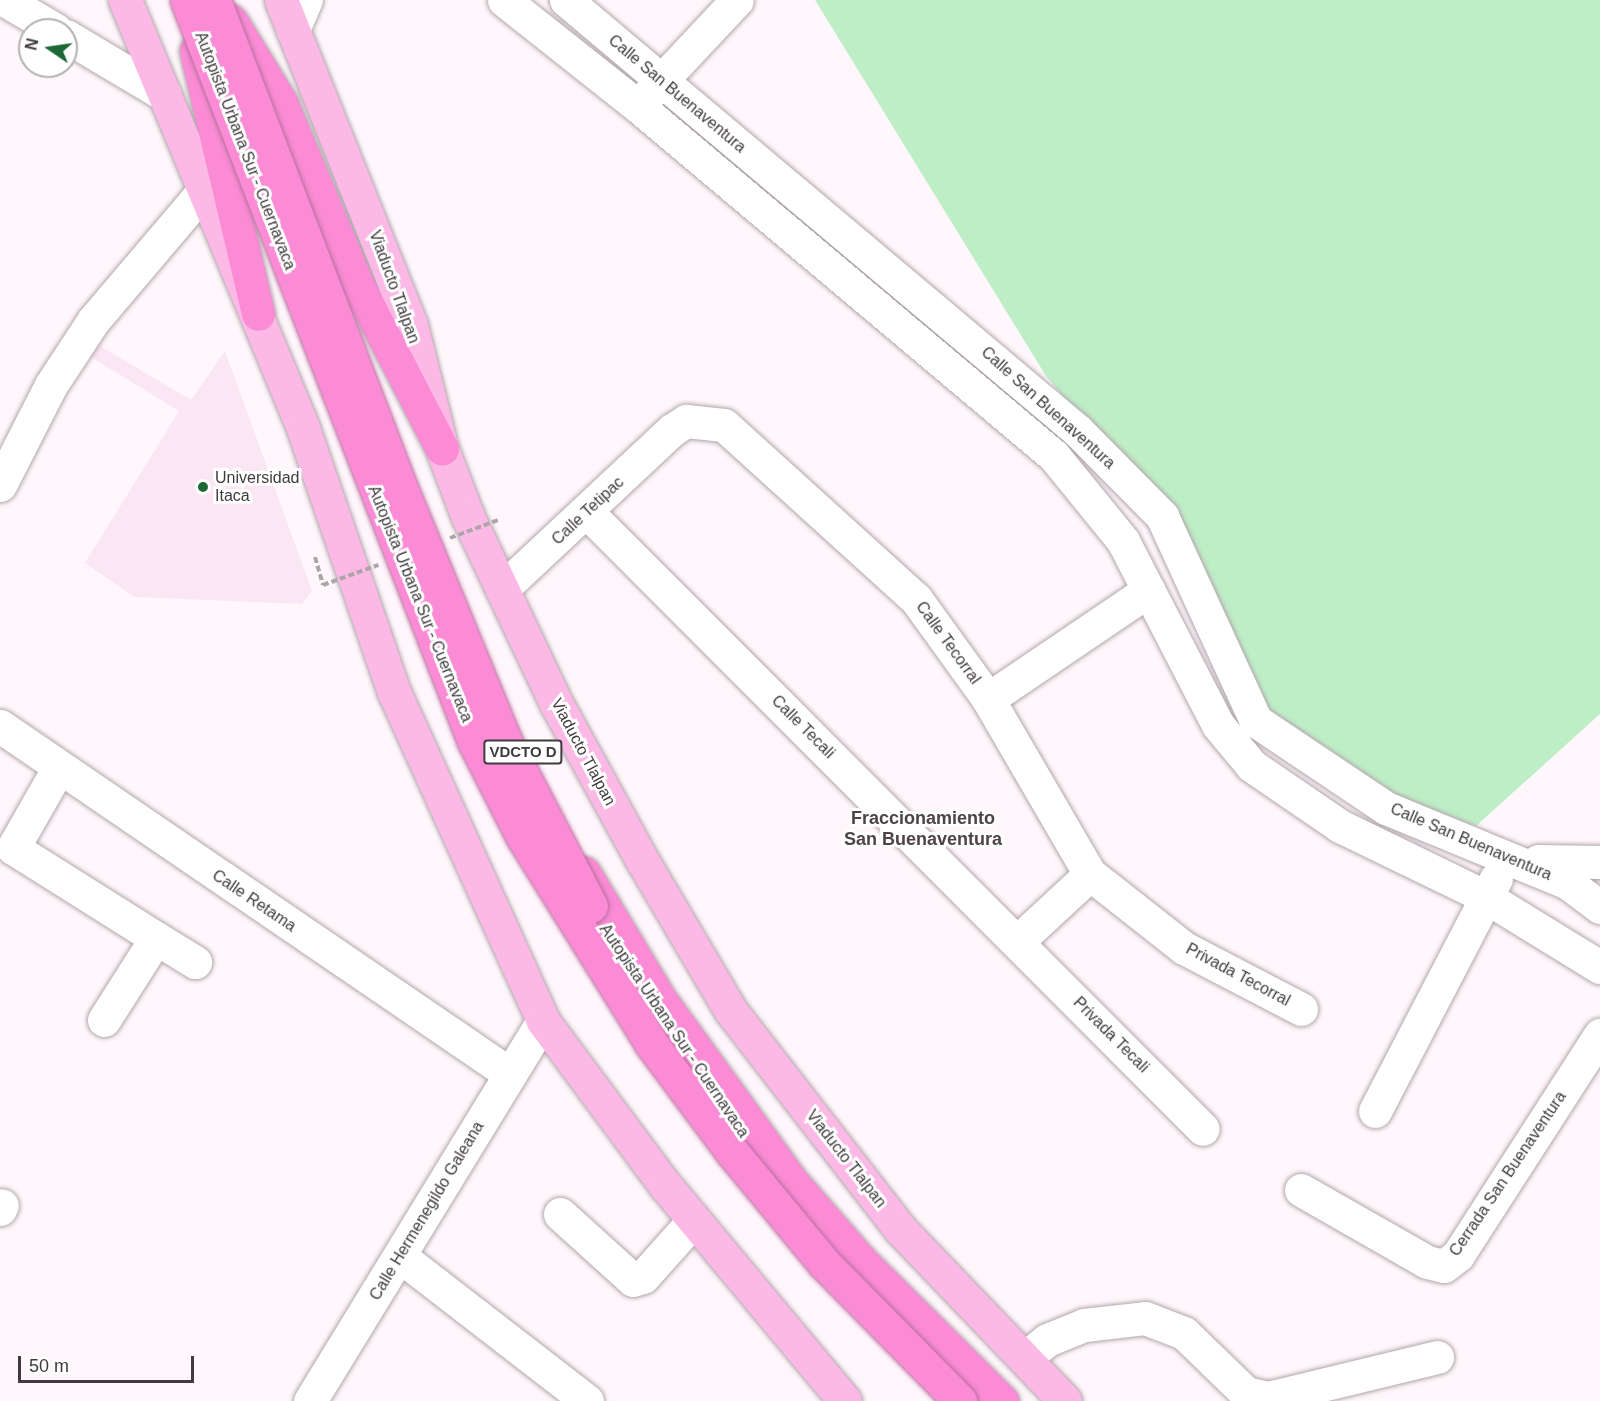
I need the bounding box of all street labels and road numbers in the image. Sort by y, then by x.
street label: Autopista Urbana Sur - Cuernavaca [191,29,299,273]
street label: Calle San Buenaventura [604,31,750,157]
street label: Viaducto Tlalpan [365,228,423,346]
street label: Calle San Buenaventura [977,343,1119,473]
street label: Calle Tetipac [548,473,628,549]
street label: Autopista Urbana Sur - Cuernavaca [364,483,476,725]
street label: Calle Tecorral [911,598,985,688]
street label: Calle Tecali [767,691,839,763]
street label: Viaducto Tlalpan [547,695,619,809]
road number: VDCTO D [482,740,564,764]
street label: Calle San Buenaventura [1387,799,1555,885]
street label: Calle Retama [208,866,300,936]
street label: Autopista Urbana Sur - Cuernavaca [595,921,753,1141]
street label: Privada Tecorral [1182,939,1294,1011]
street label: Privada Tecali [1069,993,1153,1077]
street label: Cerrada San Buenaventura [1446,1088,1570,1260]
street label: Viaducto Tlalpan [802,1106,890,1212]
street label: Calle Hermenegildo Galeana [366,1118,488,1304]

